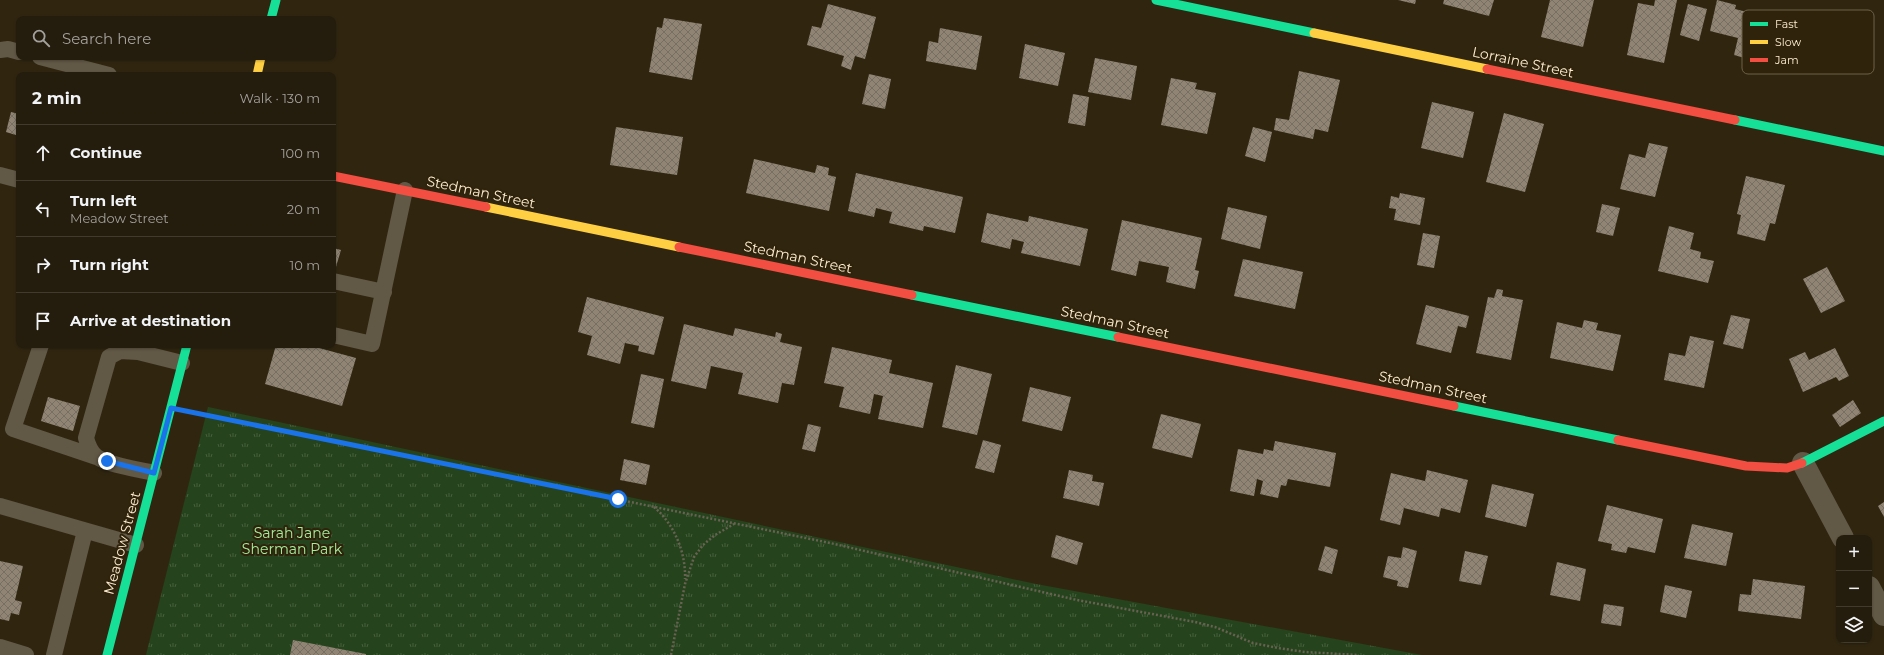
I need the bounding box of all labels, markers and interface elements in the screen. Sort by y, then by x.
legend [1742,10,1874,74]
search box [16,16,336,60]
text: Fast [1775,17,1799,31]
icon: search [30,27,52,49]
text: Search here [62,29,151,48]
text: Slow [1775,35,1801,49]
street label: Lorraine Street [1471,42,1576,82]
text: Jam [1774,53,1799,67]
text: 2 min [32,88,82,108]
text: Walk · 130 m [239,90,320,106]
icon: ahead [32,142,54,164]
text: Continue [70,143,142,162]
text: 100 m [281,145,320,161]
street label: Stedman Street [425,172,537,212]
text: Turn left [70,191,137,210]
icon: left [32,198,54,220]
text: 20 m [287,201,320,217]
text: Meadow Street [70,210,169,226]
street label: Stedman Street [742,237,854,277]
icon: right [32,254,54,276]
text: Turn right [70,255,149,274]
text: 10 m [290,257,320,273]
street label: Stedman Street [1059,302,1171,342]
icon: arrive [32,310,54,332]
text: Arrive at destination [70,311,231,330]
street label: Stedman Street [1377,367,1489,407]
route end [98,452,116,470]
street label: Meadow Street [100,489,145,597]
route start [609,490,627,508]
park label: Sarah Jane Sherman Park [242,524,343,558]
map controls [1836,535,1872,643]
button: + [1836,535,1872,571]
button: − [1836,571,1872,607]
button: layers [1836,607,1872,643]

